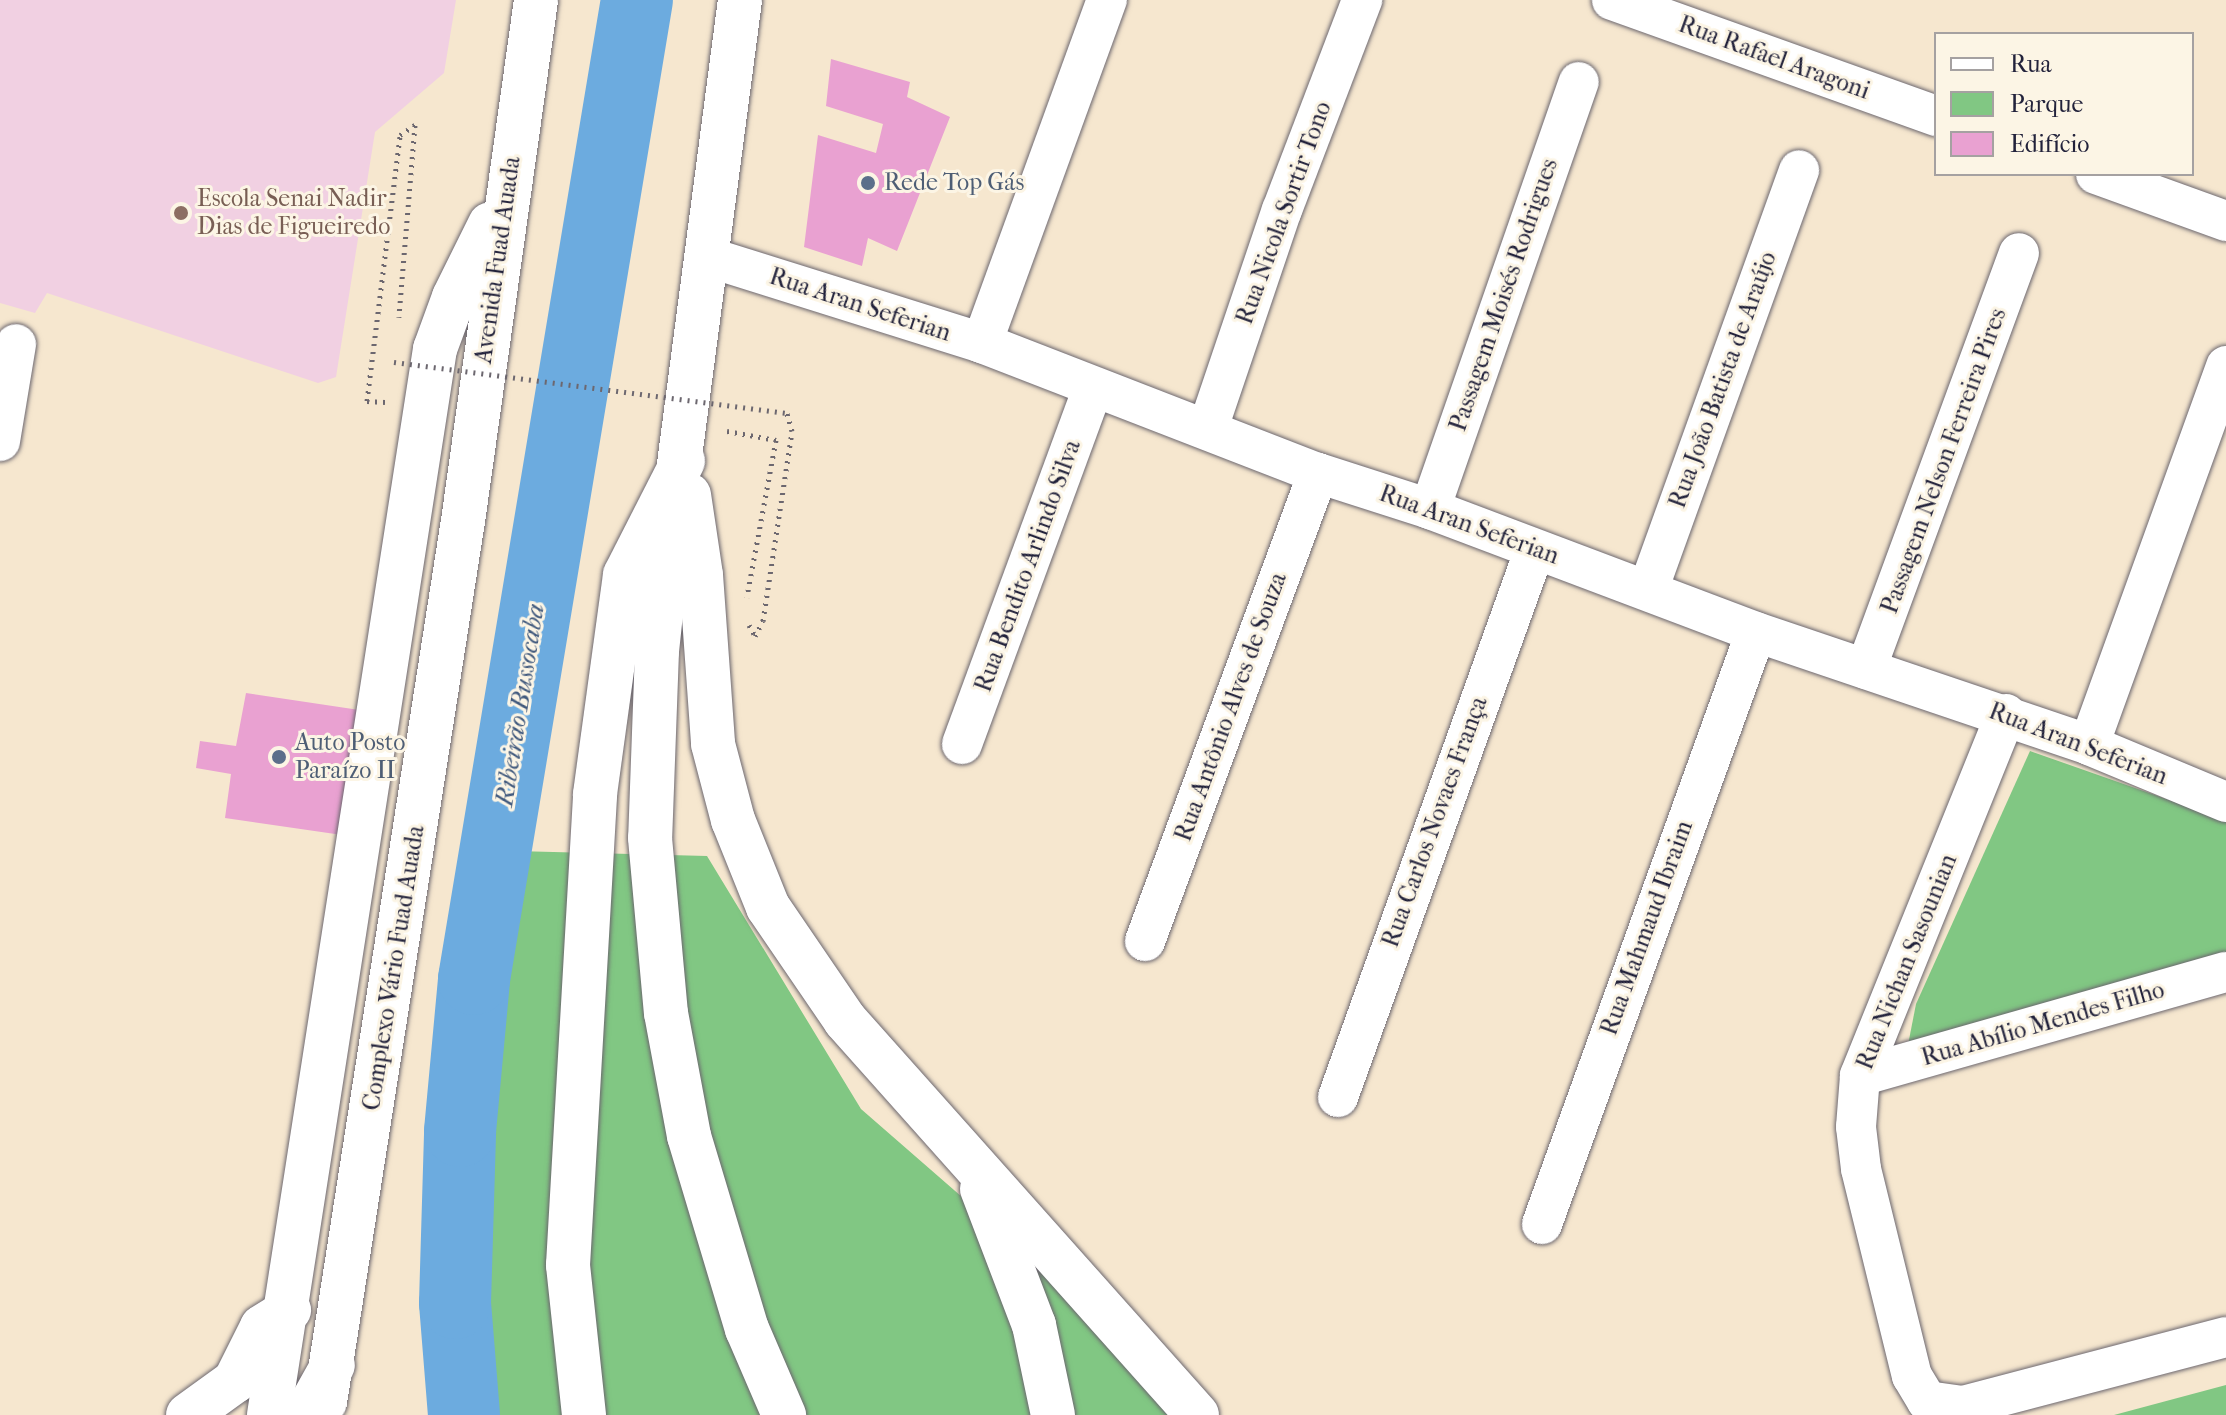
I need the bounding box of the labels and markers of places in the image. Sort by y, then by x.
place label: Rede Top Gás [884,169,1024,197]
marker: Rede Top Gás [859,174,877,192]
place label: Escola Senai Nadir Dias de Figueiredo [197,185,390,241]
marker: Escola Senai Nadir Dias de Figueiredo [172,204,190,222]
place label: Auto Posto Paraízo II [295,729,405,785]
marker: Auto Posto Paraízo II [270,748,288,766]

